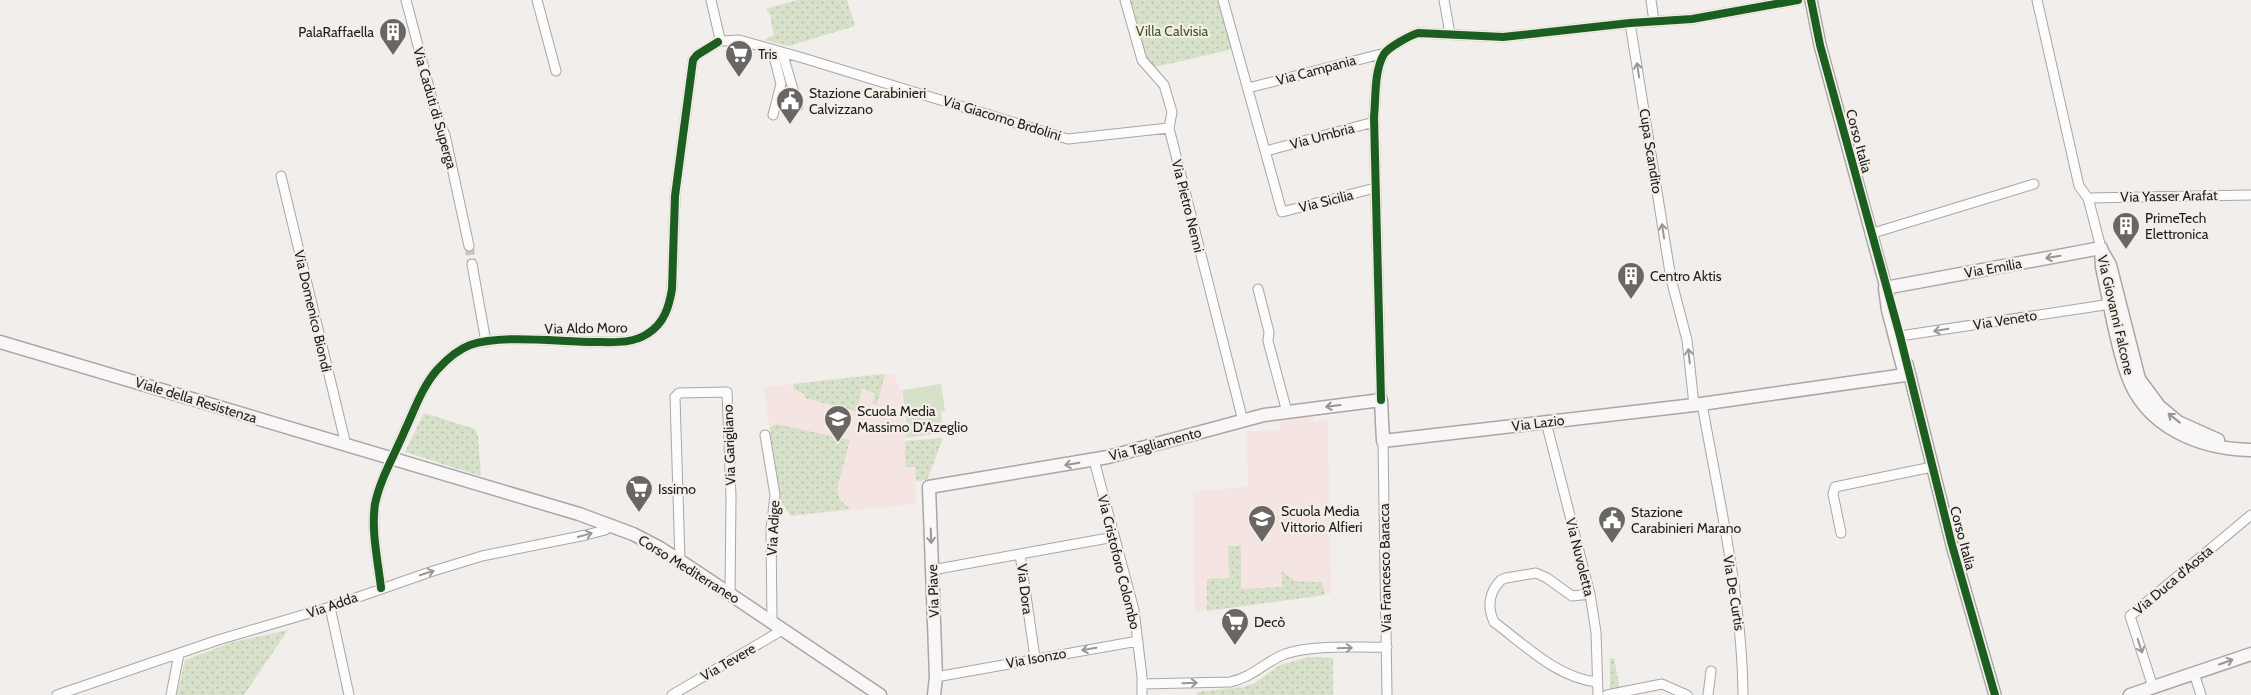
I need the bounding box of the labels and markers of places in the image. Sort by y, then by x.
building icon: PalaRaffaella [378,17,408,56]
place label: PalaRaffaella [298,23,374,41]
supermarket icon: Tris [724,39,754,78]
place label: Tris [758,45,778,63]
place label: Stazione Carabinieri Calvizzano [809,84,926,118]
public building icon: Stazione Carabinieri Calvizzano [775,86,805,125]
place label: PrimeTech Elettronica [2145,209,2209,243]
building icon: PrimeTech Elettronica [2111,211,2141,250]
building icon: Centro Aktis [1616,261,1646,300]
place label: Centro Aktis [1650,267,1722,285]
place label: Scuola Media Massimo D'Azeglio [857,402,968,436]
school or university icon: Scuola Media Massimo D'Azeglio [823,404,853,443]
supermarket icon: Issimo [624,474,654,513]
place label: Issimo [658,480,696,498]
place label: Scuola Media Vittorio Alfieri [1281,502,1362,536]
place label: Stazione Carabinieri Marano [1631,503,1742,537]
school or university icon: Scuola Media Vittorio Alfieri [1247,504,1277,543]
public building icon: Stazione Carabinieri Marano [1597,505,1627,544]
supermarket icon: Decò [1220,607,1250,646]
place label: Decò [1254,613,1286,631]

